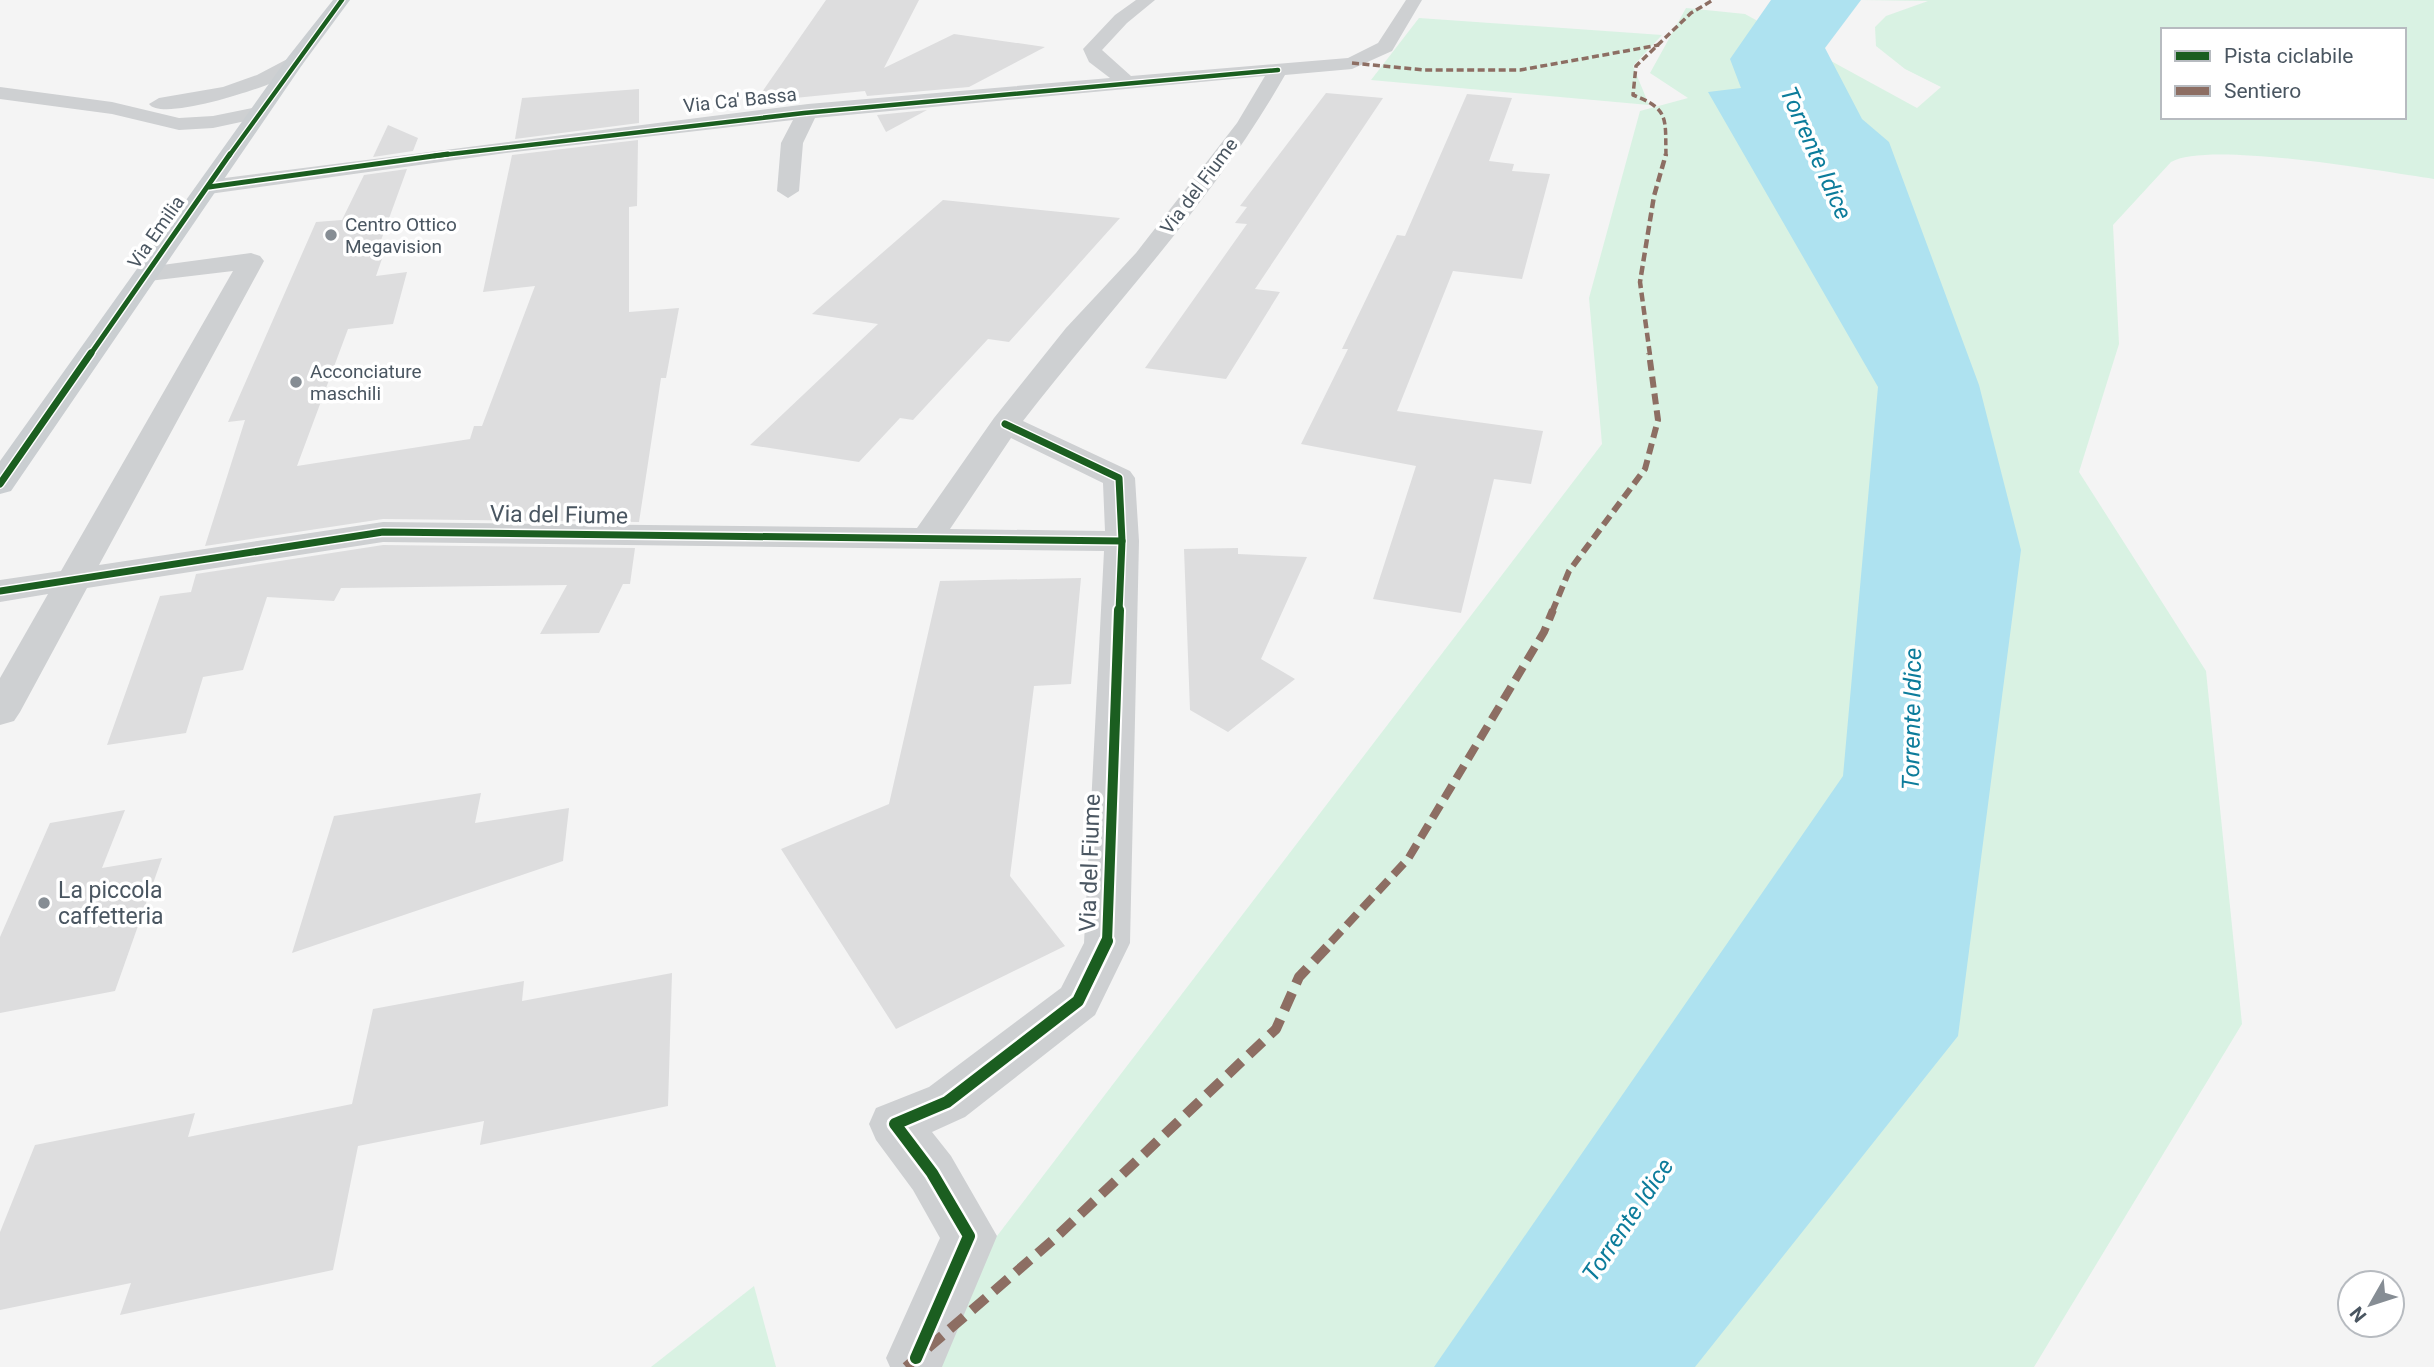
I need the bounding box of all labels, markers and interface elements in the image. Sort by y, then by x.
legend [2161,28,2406,119]
text: Pista ciclabile [2224,44,2353,68]
text: Sentiero [2224,79,2301,103]
water label: Torrente Idice [1774,82,1858,224]
street label: Via Ca' Bassa [682,83,798,117]
street label: Via del Fiume [1155,133,1243,239]
street label: Via Emilia [123,191,189,273]
place label: Centro Ottico Megavision [345,213,457,258]
marker: Centro Ottico Megavision [323,227,339,243]
place label: Acconciature maschili [310,360,422,405]
marker: Acconciature maschili [288,374,304,390]
street label: Via del Fiume [490,500,628,530]
water label: Torrente Idice [1897,648,1927,790]
street label: Via del Fiume [1074,793,1106,933]
place label: La piccola caffetteria [58,877,164,930]
marker: La piccola caffetteria [36,895,52,911]
water label: Torrente Idice [1577,1153,1679,1287]
north arrow [2336,1269,2406,1339]
text: N [2345,1302,2371,1327]

